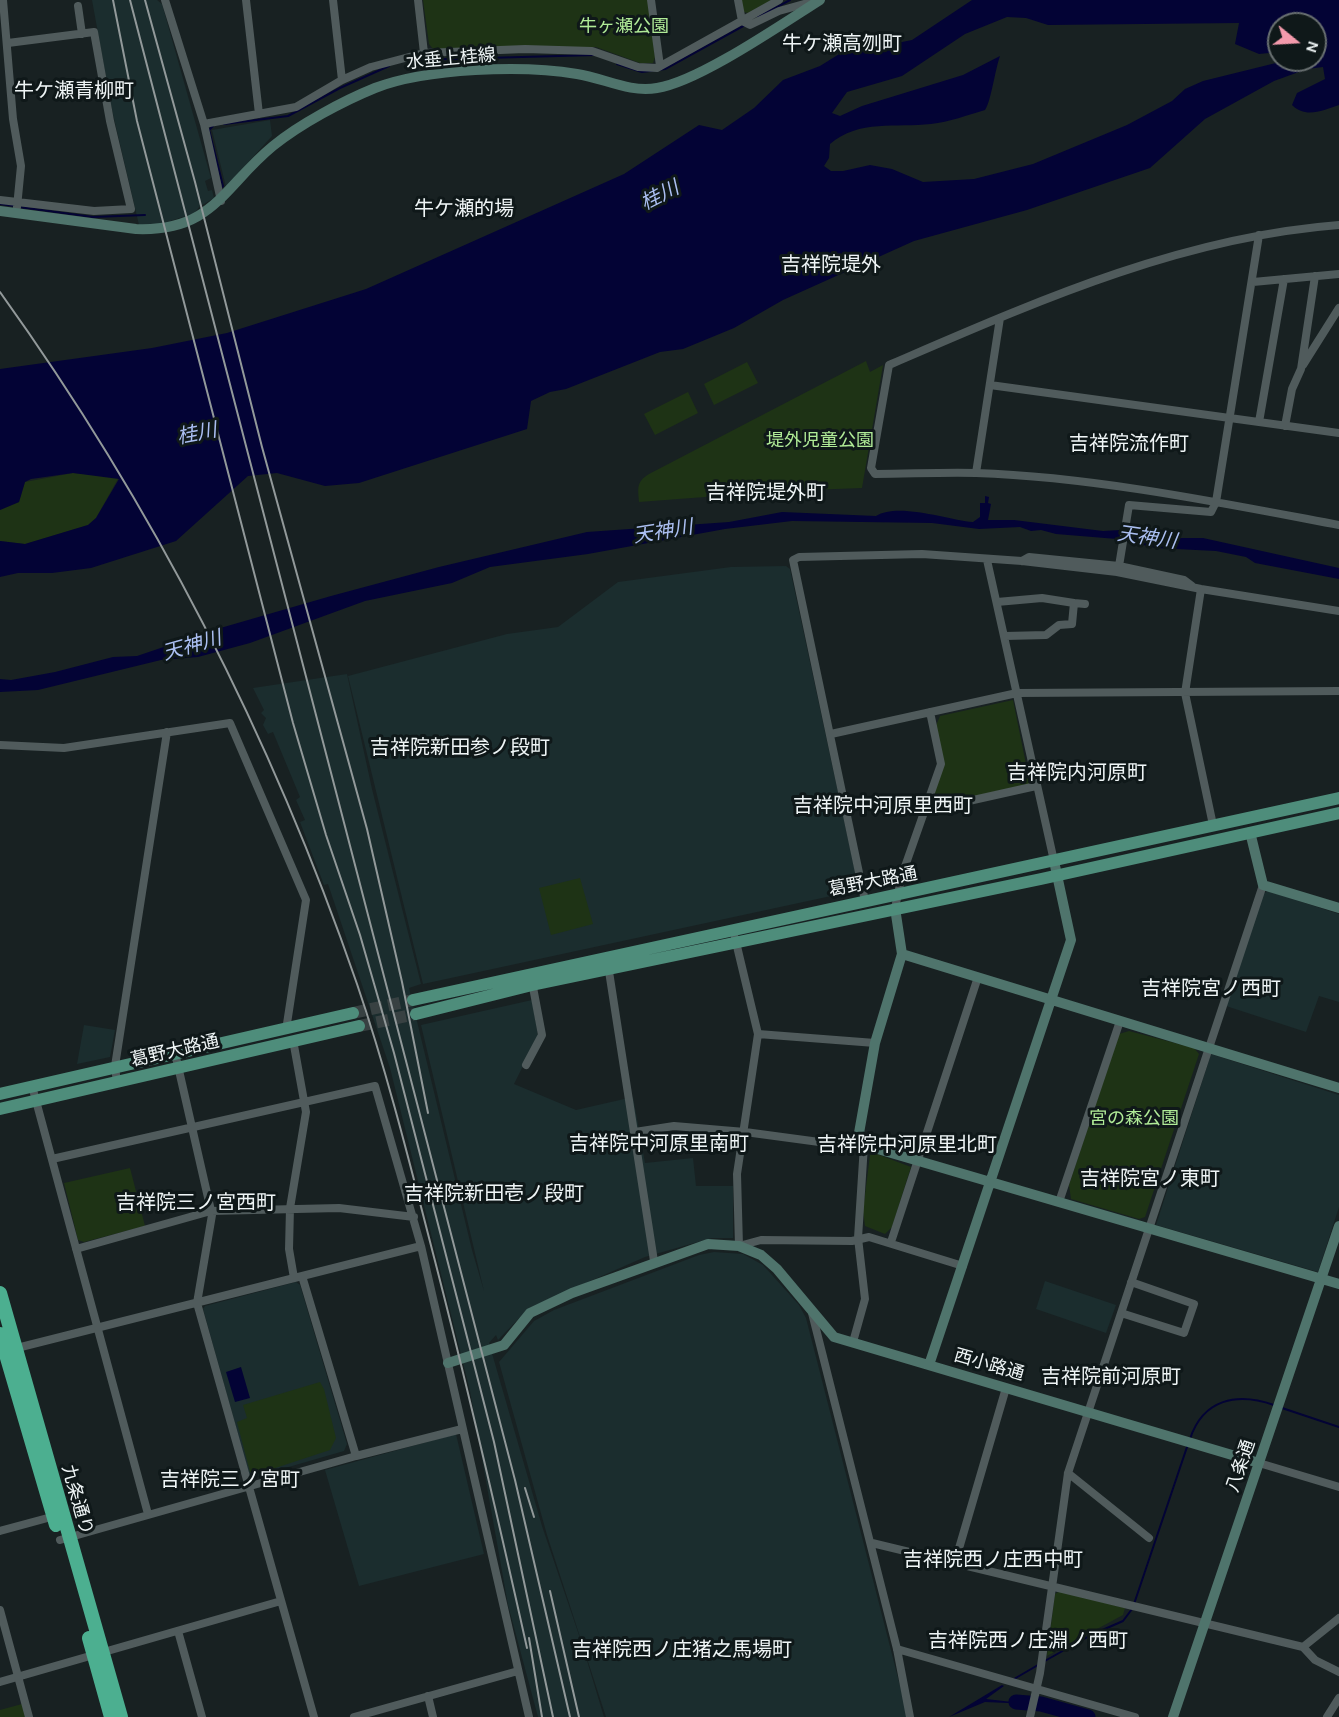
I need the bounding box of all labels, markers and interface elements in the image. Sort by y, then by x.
north arrow [1267,12,1327,72]
park label: 牛ヶ瀬公園 [579,16,669,38]
district label: 牛ケ瀬高刎町 [782,32,902,56]
text: N [1302,39,1324,55]
street label: 水垂上桂線 [405,44,497,74]
district label: 牛ケ瀬青柳町 [14,79,134,103]
water label: 桂川 [637,176,683,216]
district label: 牛ケ瀬的場 [414,197,514,221]
district label: 吉祥院堤外 [781,253,881,277]
water label: 桂川 [175,418,219,450]
park label: 堤外児童公園 [766,430,874,452]
district label: 吉祥院流作町 [1069,432,1189,456]
district label: 吉祥院堤外町 [706,481,826,505]
water label: 天神川 [631,515,695,549]
water label: 天神川 [1116,522,1178,554]
water label: 天神川 [160,626,224,666]
district label: 吉祥院新田参ノ段町 [370,736,550,760]
district label: 吉祥院内河原町 [1007,761,1147,785]
district label: 吉祥院中河原里西町 [793,794,973,818]
street label: 葛野大路通 [827,863,919,901]
district label: 吉祥院宮ノ西町 [1141,977,1281,1001]
street label: 葛野大路通 [129,1030,221,1072]
park label: 宮の森公園 [1089,1108,1179,1130]
district label: 吉祥院中河原里南町 [569,1132,749,1156]
district label: 吉祥院中河原里北町 [817,1133,997,1157]
district label: 吉祥院宮ノ東町 [1080,1167,1220,1191]
district label: 吉祥院新田壱ノ段町 [404,1182,584,1206]
district label: 吉祥院三ノ宮西町 [116,1191,276,1215]
street label: 西小路通 [951,1345,1027,1385]
district label: 吉祥院前河原町 [1041,1365,1181,1389]
street label: 八条通 [1222,1437,1260,1495]
street label: 九条通り [57,1462,97,1538]
district label: 吉祥院三ノ宮町 [160,1468,300,1492]
district label: 吉祥院西ノ庄西中町 [903,1548,1083,1572]
district label: 吉祥院西ノ庄淵ノ西町 [928,1629,1128,1653]
district label: 吉祥院西ノ庄猪之馬場町 [572,1638,792,1662]

